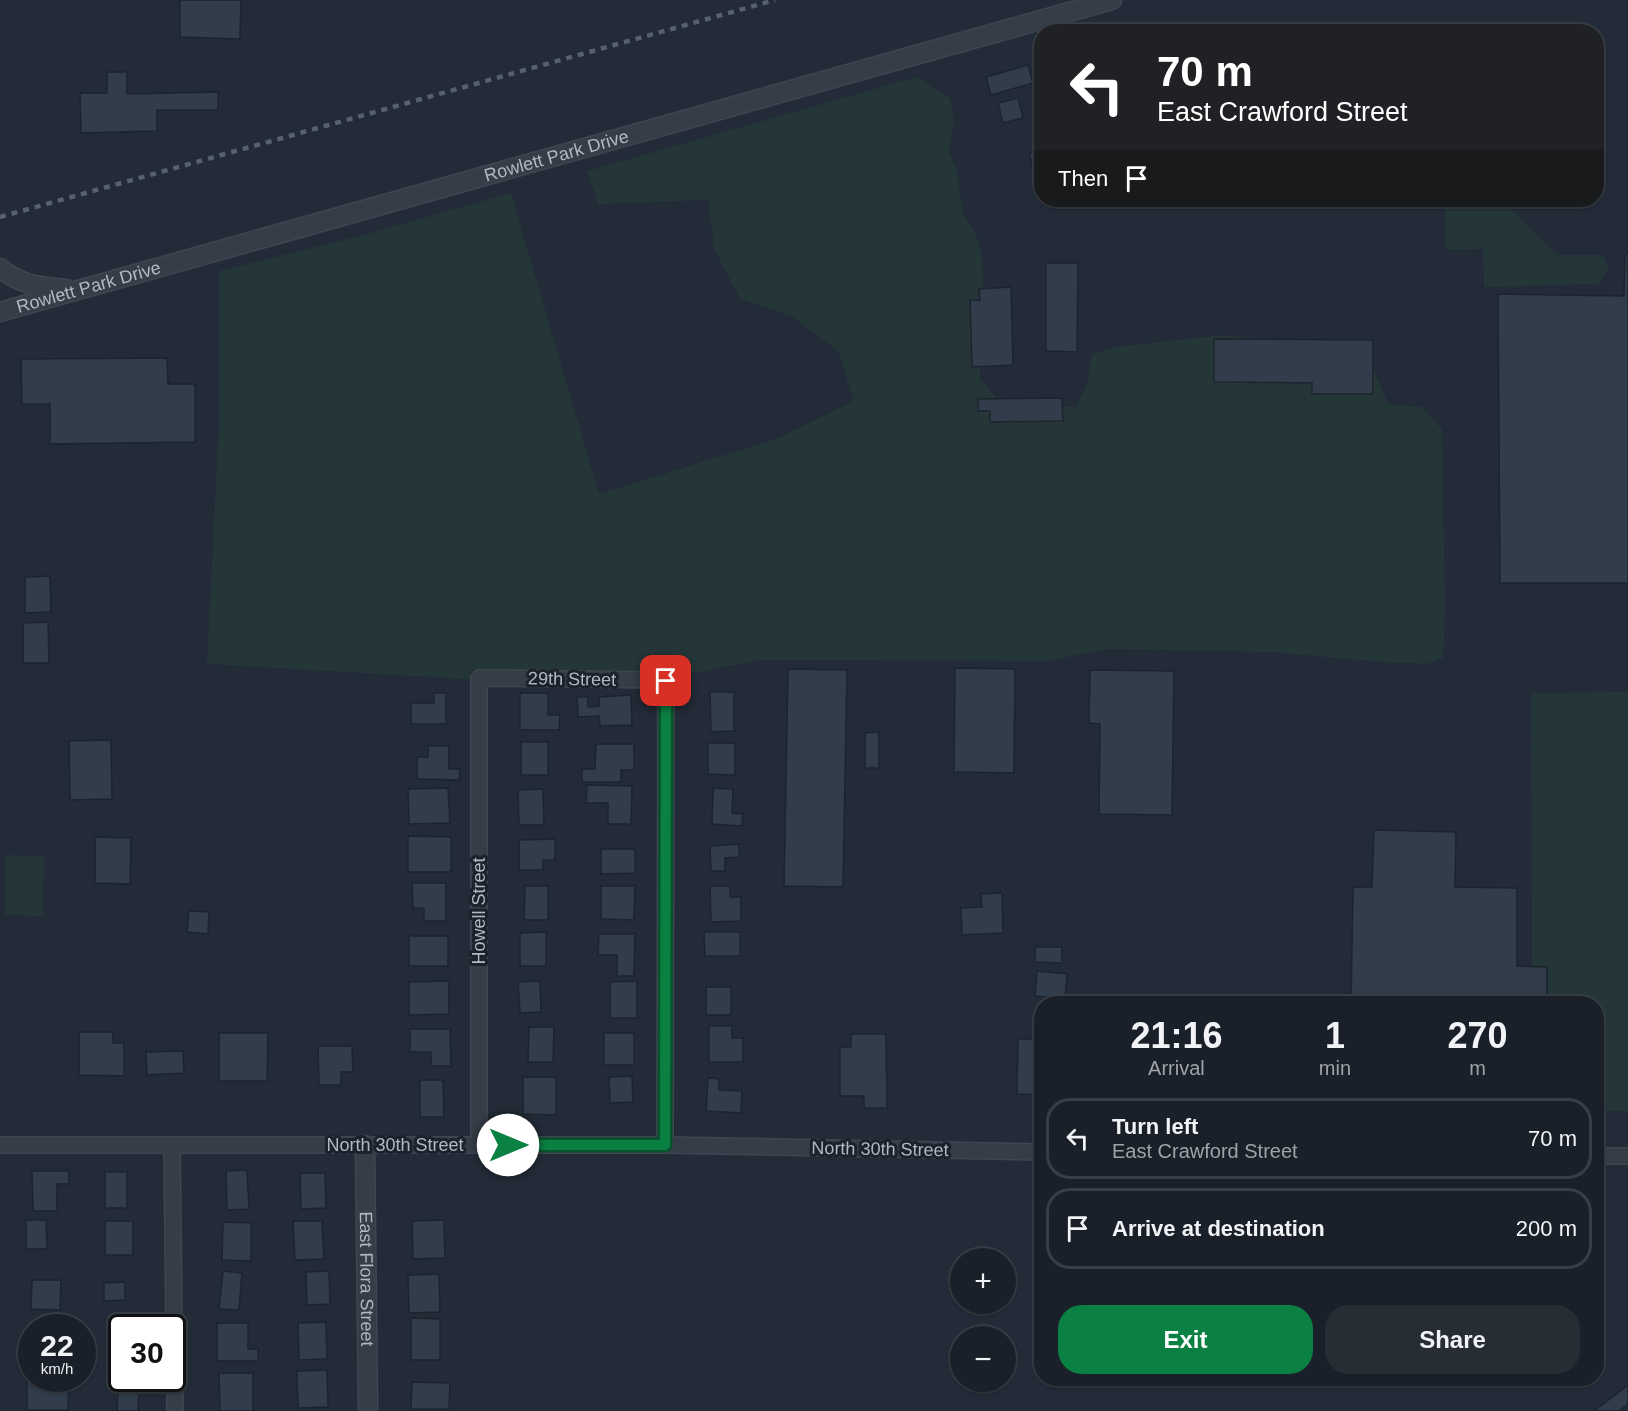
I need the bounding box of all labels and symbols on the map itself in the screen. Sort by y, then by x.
street label: Rowlett Park Drive [482,126,631,186]
street label: Rowlett Park Drive [14,257,163,317]
pin [640,655,691,706]
street label: 29th Street [528,668,616,690]
street label: Howell Street [469,857,489,965]
position arrow [476,1113,540,1177]
street label: North 30th Street [326,1135,464,1155]
street label: North 30th Street [811,1138,949,1160]
street label: East Flora Street [356,1211,377,1347]
speed limit sign: 30 [108,1314,186,1392]

